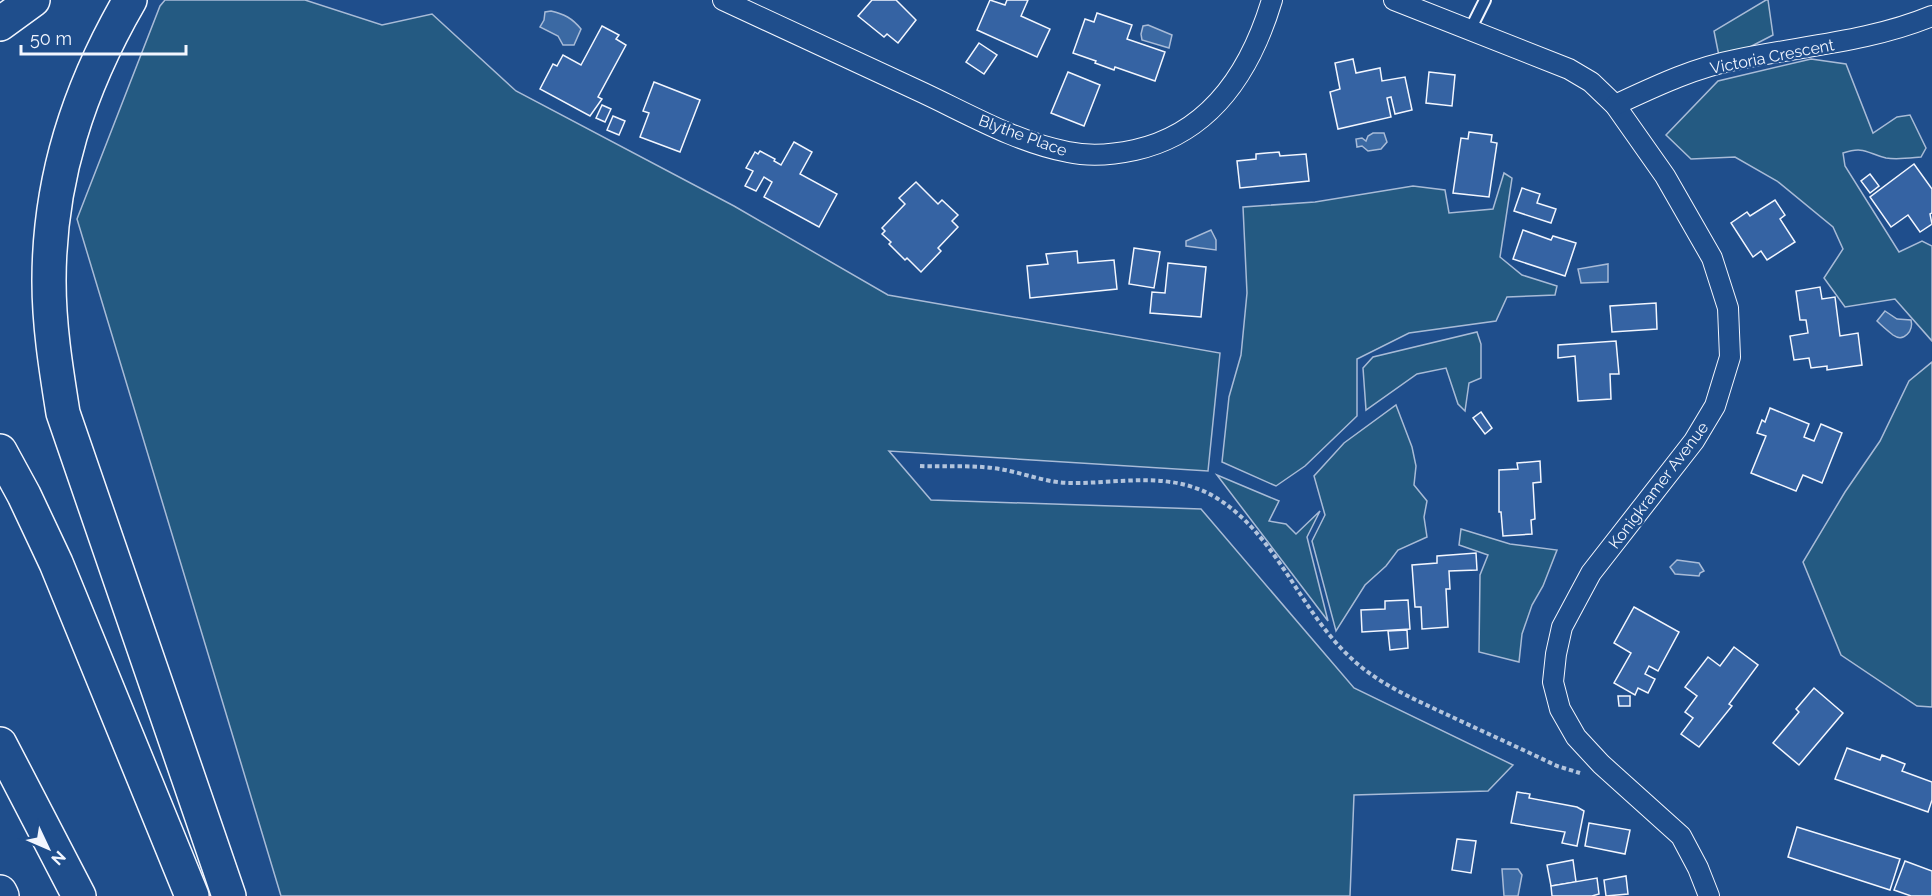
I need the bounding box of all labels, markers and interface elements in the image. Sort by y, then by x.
scale bar [21,18,186,56]
text: 50 m [30,28,72,49]
street label: Victoria Crescent [1708,35,1836,78]
street label: Blythe Place [976,111,1070,160]
street label: Konigkramer Avenue [1605,418,1712,552]
north arrow [18,818,78,878]
text: N [47,847,70,869]

